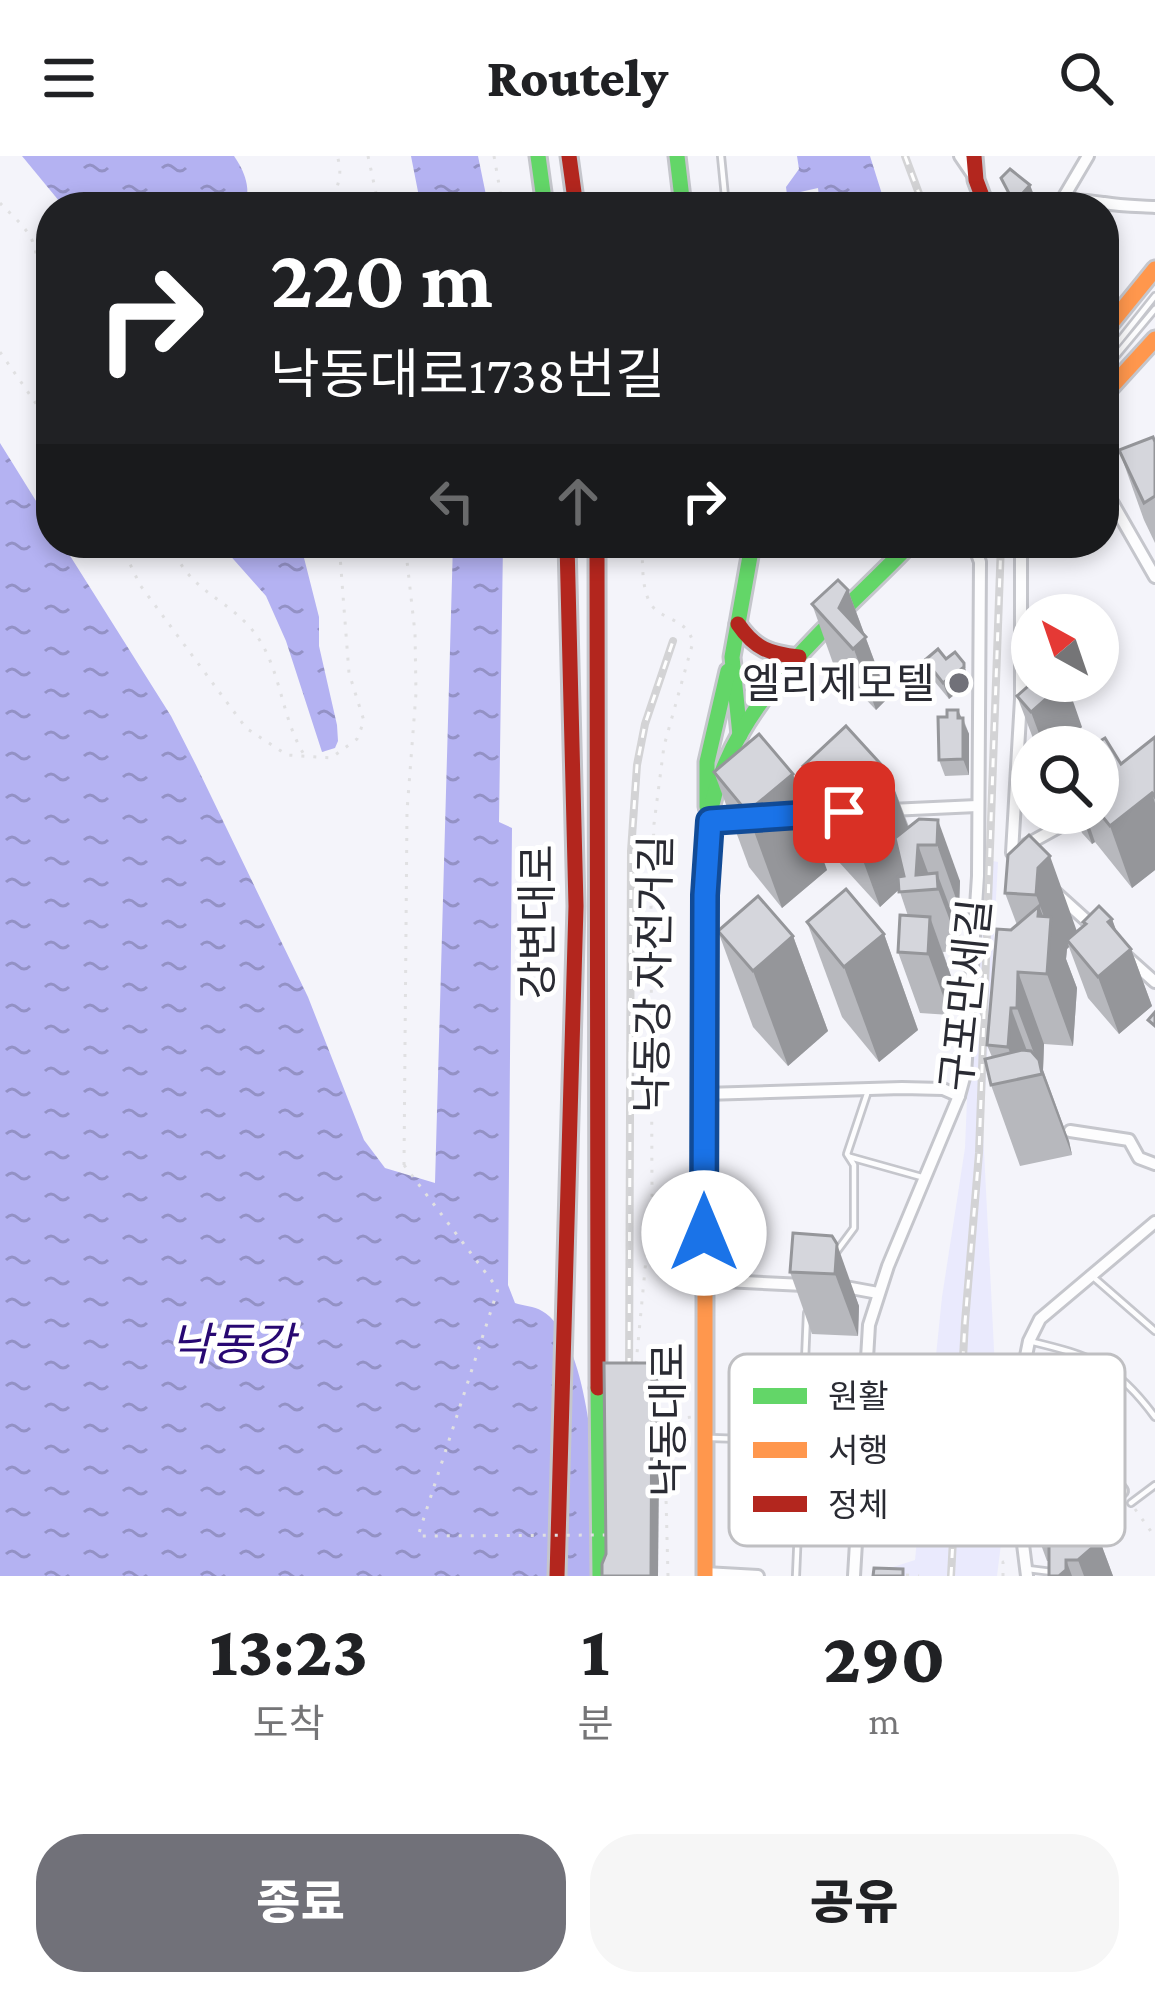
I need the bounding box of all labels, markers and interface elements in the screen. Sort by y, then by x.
icon: menu [36,45,102,111]
icon: search [1053,45,1119,111]
text: Routely [487,48,668,108]
text: 220 m [270,232,493,325]
icon: right [72,240,228,396]
text: 낙동대로1738번길 [270,345,665,405]
icon: left [419,468,485,534]
icon: ahead [545,468,611,534]
icon: right [671,468,737,534]
north arrow [1011,594,1119,702]
map controls [1011,594,1119,834]
place label: 엘리제모텔 [742,660,935,707]
marker: 엘리제모텔 [946,670,972,696]
button: search [1011,726,1119,834]
pin [793,761,895,863]
icon: arrive [811,779,877,845]
street label: 낙동강 자전거길 [628,834,679,1114]
street label: 강변대로 [514,845,561,999]
street label: 구포만세길 [932,897,999,1094]
position arrow [641,1170,767,1296]
water label: 낙동강 [170,1320,300,1370]
street label: 낙동대로 [645,1343,692,1497]
legend [729,1354,1125,1546]
text: 원활 [828,1378,889,1415]
text: 서행 [828,1432,889,1469]
text: 정체 [828,1486,889,1523]
text: 13:23 [210,1610,368,1690]
text: 1 [581,1610,609,1690]
text: 290 [823,1617,945,1697]
text: m [868,1699,900,1742]
text: 도착 [253,1702,325,1745]
text: 분 [577,1702,613,1745]
button: 종료 [36,1834,566,1972]
button: 공유 [590,1834,1119,1972]

